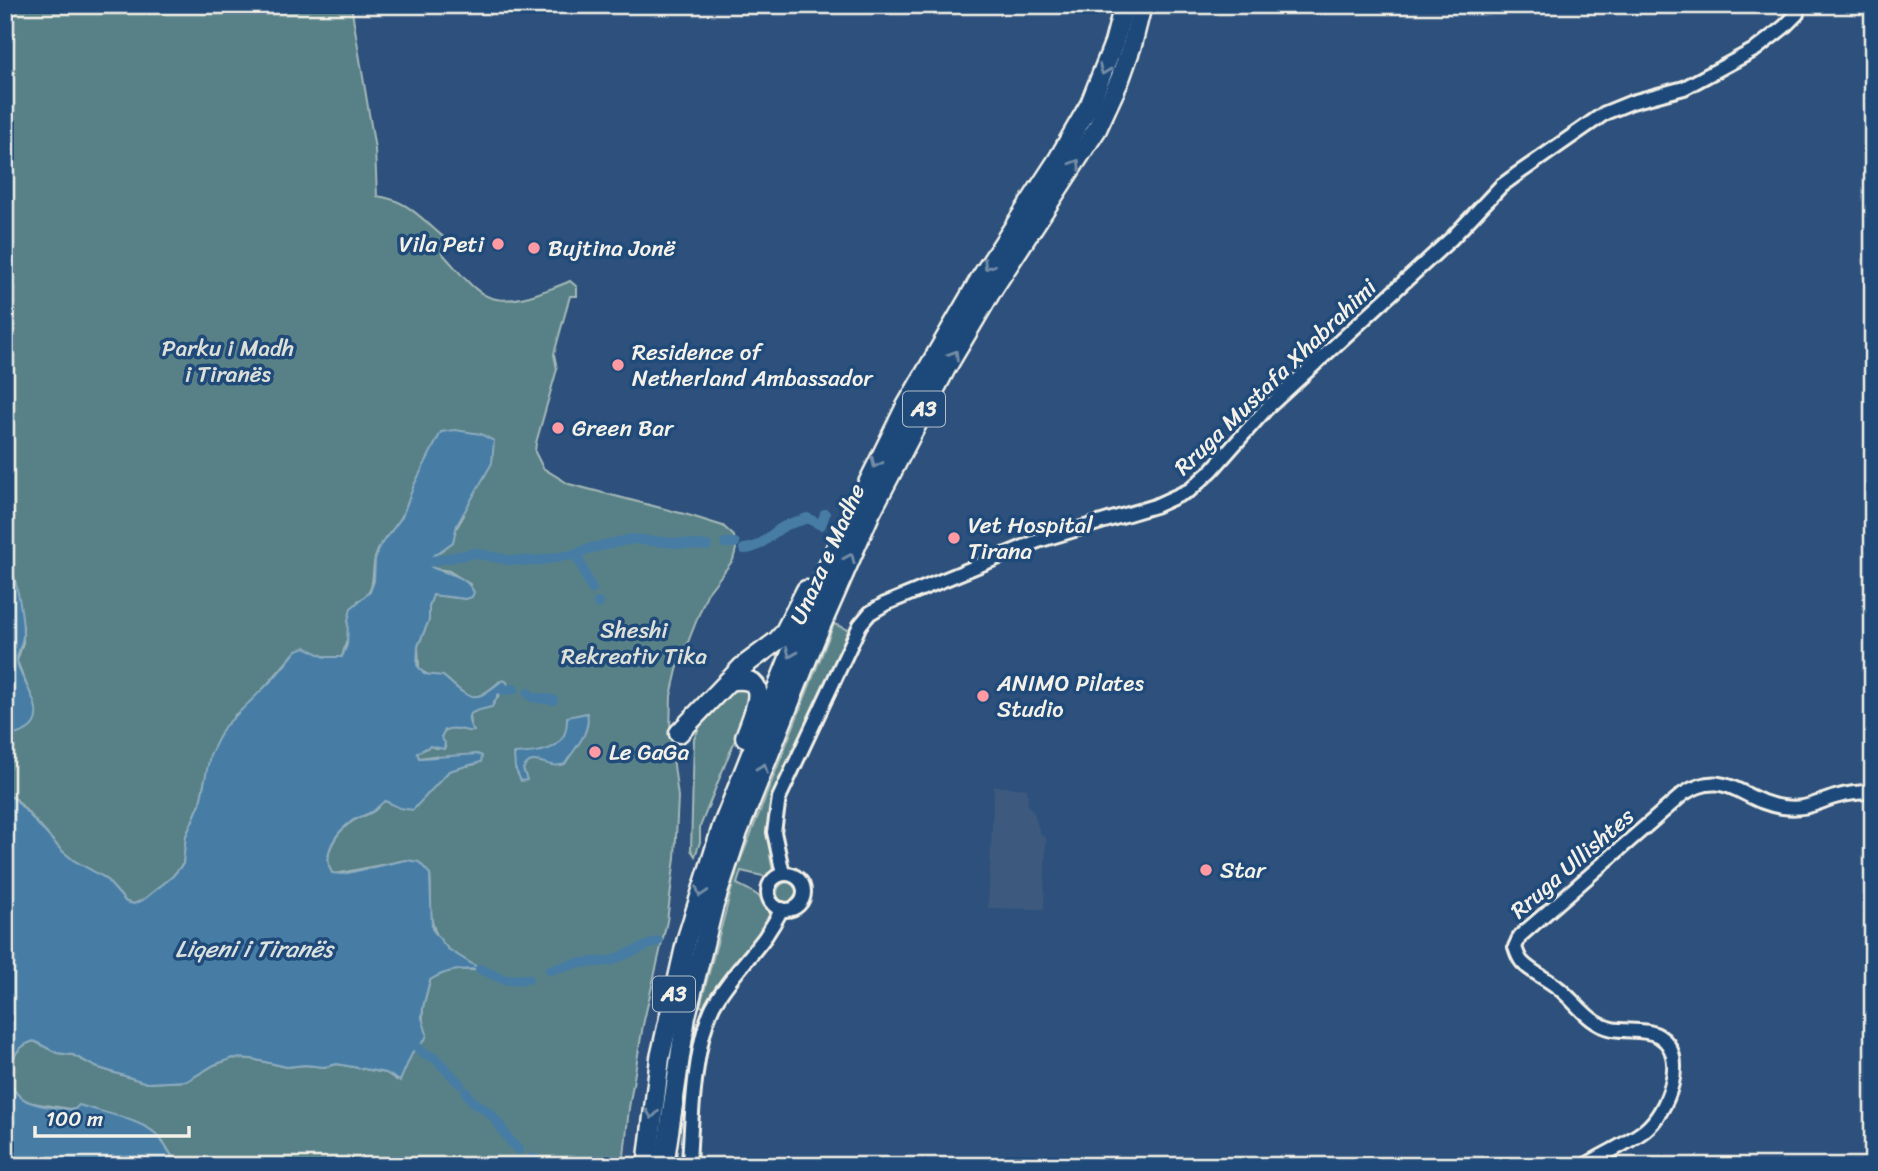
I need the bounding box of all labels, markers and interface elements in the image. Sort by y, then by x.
one-way arrow [1098,64,1112,76]
one-way arrow [1068,158,1081,171]
place label: Vila Peti [399,224,485,265]
place label: Bujtina Jonë [548,228,677,269]
marker: Vila Peti [490,236,506,252]
marker: Bujtina Jonë [526,240,542,256]
one-way arrow [983,258,996,271]
street label: Rruga Mustafa Xhabrahimi [1164,268,1387,486]
park label: Parku i Madh i Tiranës [162,328,294,395]
place label: Residence of Netherland Ambassador [632,332,874,399]
one-way arrow [946,350,959,363]
marker: Residence of Netherland Ambassador [610,357,626,373]
road number: A3 [903,392,945,426]
place label: Green Bar [572,408,675,449]
marker: Green Bar [550,420,566,436]
one-way arrow [871,456,885,468]
street label: Unaza e Madhe [778,477,877,632]
place label: Vet Hospital Tirana [968,505,1093,572]
marker: Vet Hospital Tirana [946,530,962,546]
one-way arrow [842,552,856,565]
park label: Sheshi Rekreativ Tika [561,610,707,677]
one-way arrow [786,646,800,658]
place label: ANIMO Pilates Studio [996,663,1144,730]
marker: ANIMO Pilates Studio [975,688,991,704]
place label: Le GaGa [609,732,690,773]
marker: Le GaGa [587,744,603,760]
one-way arrow [755,763,769,775]
street label: Rruga Ullishtes [1501,797,1644,930]
place label: Star [1220,850,1267,891]
marker: Star [1198,862,1214,878]
one-way arrow [695,885,709,897]
water label: Liqeni i Tiranës [175,928,336,970]
road number: A3 [653,976,695,1012]
scale bar [35,1094,189,1138]
text: 100 m [46,1100,103,1138]
one-way arrow [645,1108,660,1120]

